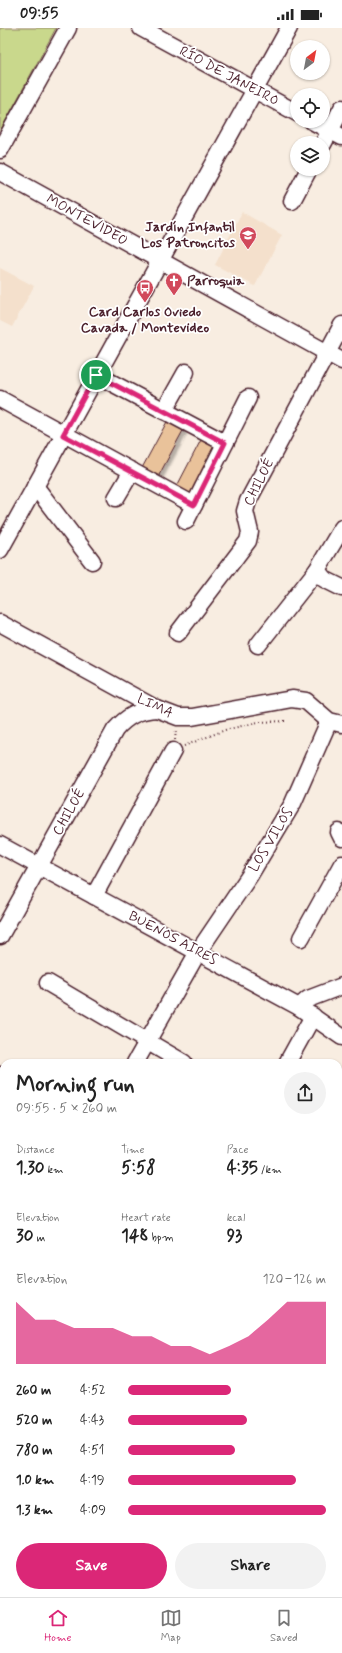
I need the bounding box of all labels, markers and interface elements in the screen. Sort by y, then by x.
text: 09:55 [20,4,58,24]
north arrow [290,40,330,80]
map controls [290,40,330,176]
street label: RÍO DE JANEIRO [176,42,282,110]
button: locate [290,88,330,128]
button: layers [290,136,330,176]
street label: MONTEVIDEO [43,190,131,250]
place label: Jardín Infantil Los Patroncitos [141,218,236,252]
school or university icon: Jardín Infantil Los Patroncitos [238,225,258,250]
church icon: Parroquia [164,271,184,296]
place label: Parroquia [187,272,245,290]
bus stop icon: Card Carlos Oviedo Cavada / Montevideo [135,278,155,303]
place label: Card Carlos Oviedo Cavada / Montevideo [81,303,210,337]
pin [79,358,113,392]
icon: arrive [85,364,107,386]
street label: CHILOÉ [240,455,278,509]
street label: LIMA [134,690,176,722]
street label: CHILOÉ [49,785,89,839]
street label: LOS VILOS [245,805,297,875]
street label: BUENOS AIRES [125,907,221,969]
text: Morning run [16,1071,135,1099]
button: share [284,1072,326,1114]
text: 09:55 · 5 × 260 m [16,1100,117,1117]
text: Distance [16,1143,55,1157]
text: Time [121,1143,144,1157]
text: Pace [227,1143,249,1157]
text: 1.30 [16,1157,45,1179]
text: 5:58 [121,1157,156,1179]
text: 4:35 [227,1157,258,1179]
text: km [45,1163,64,1177]
text: /km [258,1163,282,1177]
text: Elevation [16,1211,59,1225]
text: Heart rate [121,1211,171,1225]
text: kcal [227,1211,245,1225]
text: 30 [16,1225,33,1247]
text: 148 [121,1225,148,1247]
text: 93 [227,1225,242,1247]
text: m [33,1231,45,1245]
text: bpm [148,1231,174,1245]
text: Elevation [16,1271,67,1288]
text: 120–126 m [263,1271,326,1288]
text: 260 m [16,1382,51,1399]
text: 4:52 [80,1382,106,1399]
text: 520 m [16,1412,52,1429]
text: 4:43 [80,1412,104,1429]
text: 780 m [16,1442,53,1459]
text: 4:51 [80,1442,104,1459]
text: 1.0 km [16,1472,54,1489]
text: 4:19 [80,1472,105,1489]
text: 1.3 km [16,1502,53,1519]
text: 4:09 [80,1502,106,1519]
button: Save [16,1543,167,1589]
button: Share [175,1543,326,1589]
tab: Home [44,1607,71,1645]
tab: Map [160,1607,182,1645]
tab: Saved [270,1607,298,1645]

